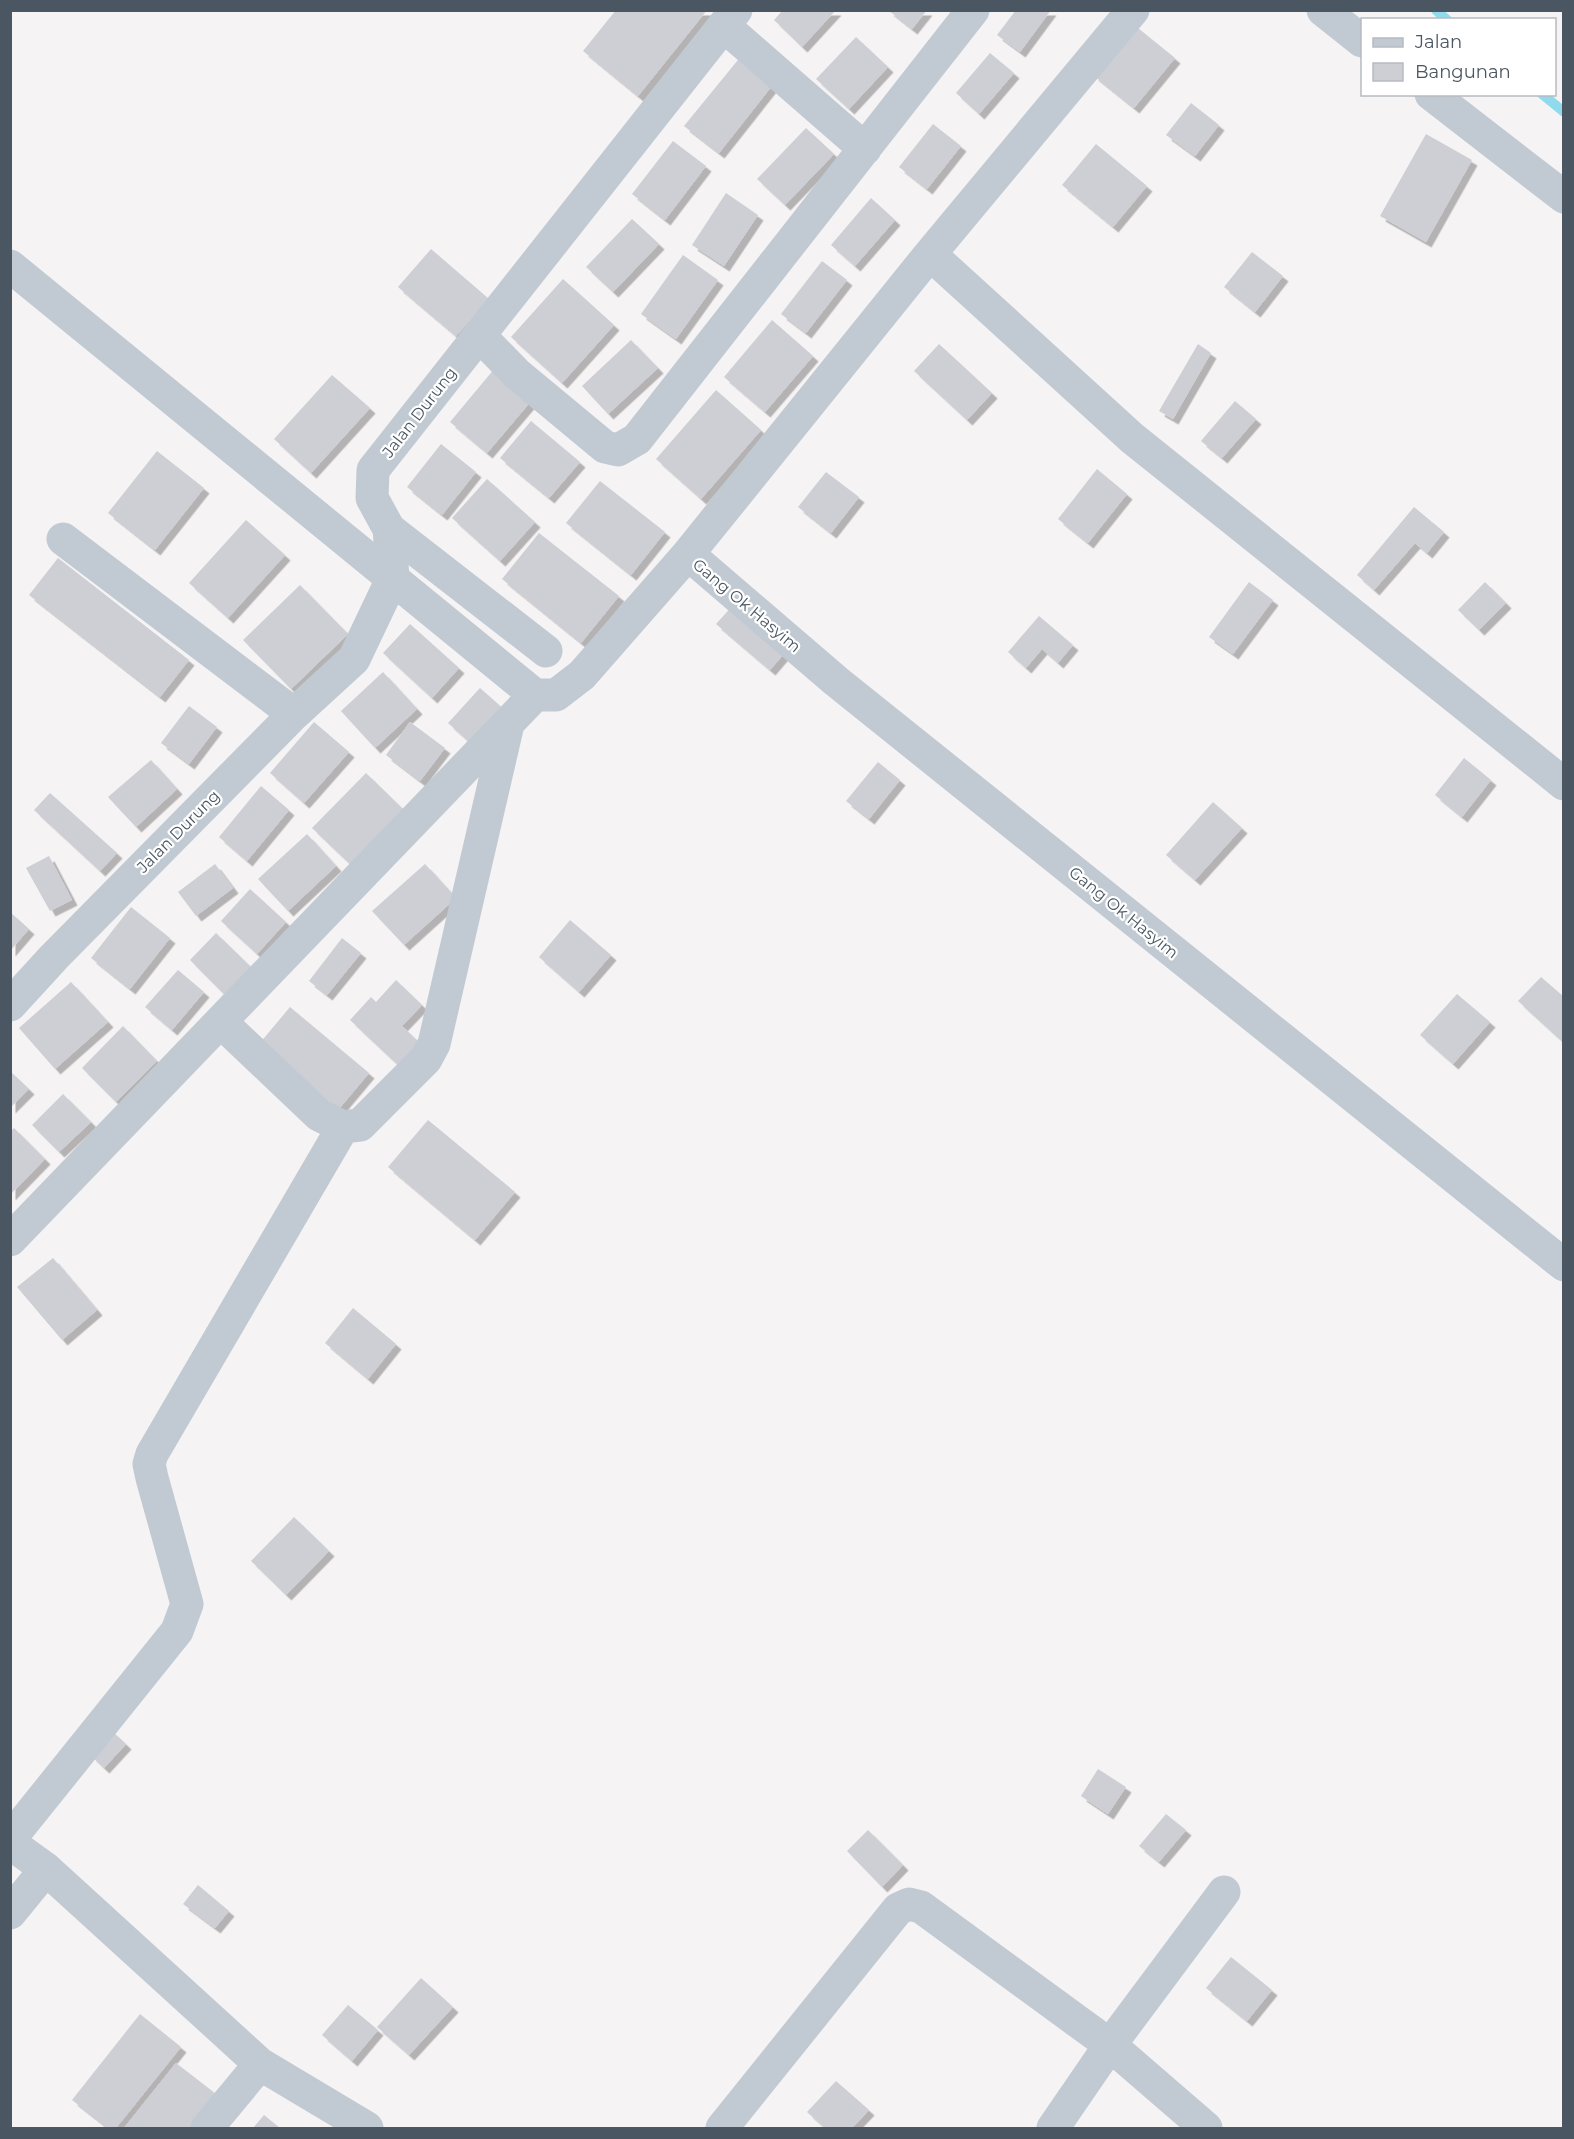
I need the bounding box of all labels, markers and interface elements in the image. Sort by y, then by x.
legend [1361,18,1556,96]
text: Jalan [1414,31,1462,53]
text: Bangunan [1415,61,1511,83]
street label: Jalan Durung [378,363,460,462]
street label: Gang Ok Hasyim [689,555,805,656]
street label: Jalan Durung [132,786,224,877]
street label: Gang Ok Hasyim [1065,862,1182,962]

